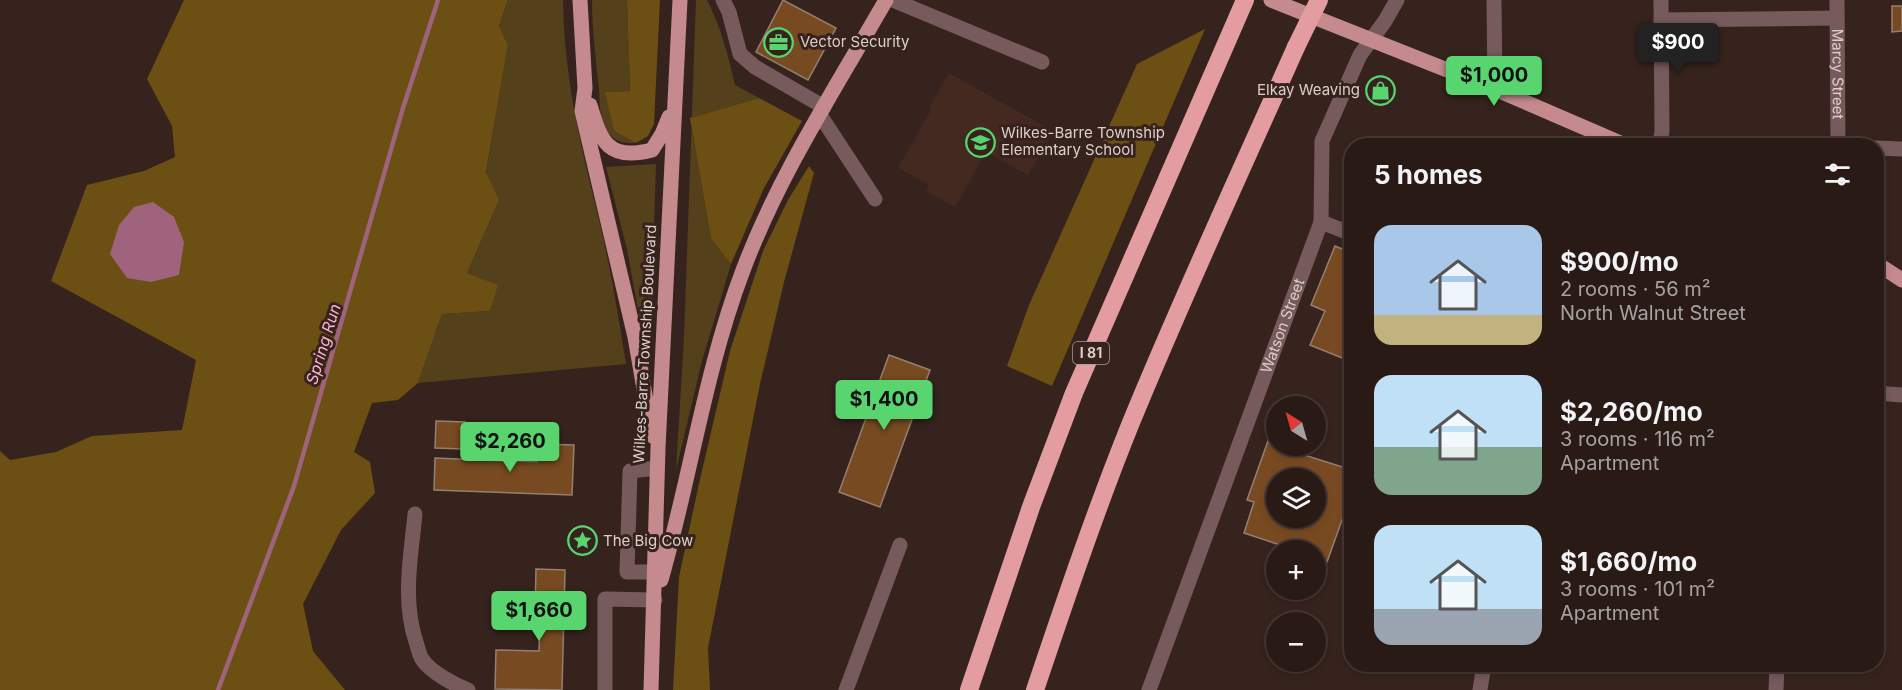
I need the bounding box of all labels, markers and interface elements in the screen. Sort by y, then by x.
pin: $900 [1642,23,1714,74]
office icon: Vector Security [763,26,795,58]
street label: Marcy Street [1828,29,1848,119]
text: $900 [1651,30,1705,54]
place label: Vector Security [800,32,910,51]
pin: $1,000 [1445,56,1543,107]
text: $1,000 [1460,63,1528,87]
shop icon: Elkay Weaving [1365,74,1397,106]
place label: Elkay Weaving [1257,80,1360,99]
place label: Wilkes-Barre Township Elementary School [1001,123,1165,159]
school or university icon: Wilkes-Barre Township Elementary School [964,126,996,158]
icon: filters [1821,158,1854,191]
text: 5 homes [1374,159,1483,190]
street label: Wilkes-Barre Township Boulevard [629,224,660,464]
text: $900/mo [1560,246,1679,277]
icon: home [1422,249,1494,321]
street label: Watson Street [1256,276,1309,376]
text: 2 rooms · 56 m² [1560,277,1711,301]
water label: Spring Run [301,301,345,387]
text: North Walnut Street [1560,301,1746,325]
road number: I 81 [1073,342,1109,364]
pin: $1,400 [835,380,933,431]
text: $1,400 [850,387,918,411]
north arrow [1266,396,1326,456]
map controls [1266,396,1326,672]
text: $2,260/mo [1560,396,1703,427]
icon: home [1422,399,1494,471]
pin: $2,260 [461,422,559,473]
text: 3 rooms · 116 m² [1560,427,1715,451]
text: $2,260 [474,429,546,453]
text: Apartment [1560,451,1659,475]
button: layers [1266,468,1326,528]
place icon: The Big Cow [566,525,598,557]
place label: The Big Cow [603,531,693,550]
button: + [1266,540,1326,600]
text: $1,660/mo [1560,546,1697,577]
icon: home [1422,549,1494,621]
text: 3 rooms · 101 m² [1560,577,1715,601]
pin: $1,660 [490,591,588,642]
text: $1,660 [505,598,573,622]
text: Apartment [1560,601,1659,625]
button: − [1266,612,1326,672]

